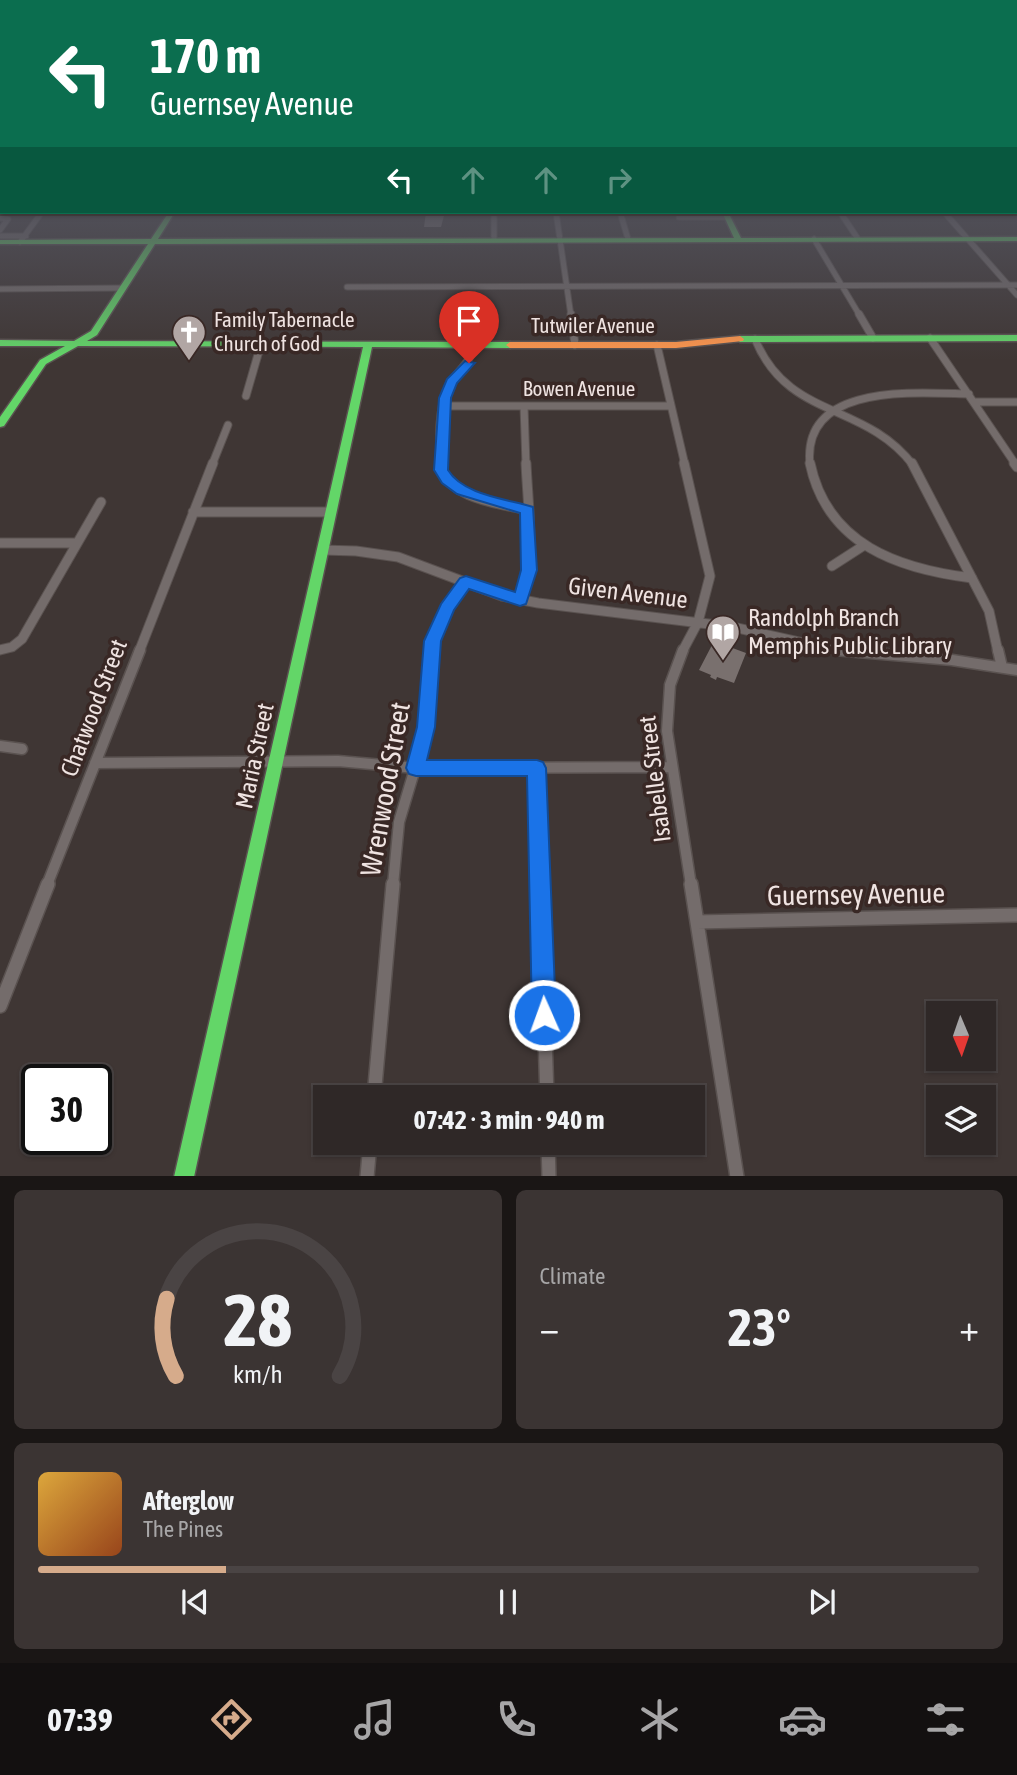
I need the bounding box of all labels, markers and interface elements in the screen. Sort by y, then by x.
text: 170 m [150,27,261,83]
icon: left [35,28,126,119]
text: Guernsey Avenue [150,85,354,122]
icon: left [381,161,419,199]
icon: ahead [454,161,492,199]
icon: ahead [527,161,565,199]
icon: right [600,161,638,199]
pin [439,291,499,363]
icon: arrive [450,302,488,340]
place label: Family Tabernacle Church of God [214,307,354,355]
church icon: Family Tabernacle Church of God [170,313,208,362]
street label: Tutwiler Avenue [531,313,655,337]
street label: Bowen Avenue [523,376,635,400]
street label: Given Avenue [567,572,689,613]
place label: Randolph Branch Memphis Public Library [748,604,952,659]
library icon: Randolph Branch Memphis Public Library [704,613,742,662]
street label: Chatwood Street [55,635,132,780]
street label: Wrenwood Street [354,699,416,879]
street label: Maria Street [230,701,279,811]
street label: Isabelle Street [633,714,676,844]
street label: Guernsey Avenue [767,876,945,912]
position arrow [507,978,581,1052]
north arrow [926,1001,996,1071]
map controls [926,1001,996,1155]
speed limit sign: 30 [21,1064,112,1155]
button: layers [926,1085,996,1155]
text: 07:42 · 3 min · 940 m [414,1105,604,1135]
text: Climate [540,1263,605,1289]
text: 28 [224,1278,292,1361]
text: 23° [728,1297,791,1357]
text: − [540,1306,559,1349]
text: + [959,1306,979,1349]
text: km/h [233,1359,283,1387]
text: Afterglow [143,1486,234,1516]
text: The Pines [143,1516,223,1542]
icon: previous [176,1583,214,1621]
icon: pause [489,1583,527,1621]
icon: next [803,1583,841,1621]
icon: directions [207,1695,256,1744]
icon: music [350,1695,399,1744]
icon: phone [492,1695,541,1744]
icon: climate [635,1695,684,1744]
icon: car [778,1695,827,1744]
icon: filters [921,1695,970,1744]
text: 07:39 [47,1701,113,1738]

